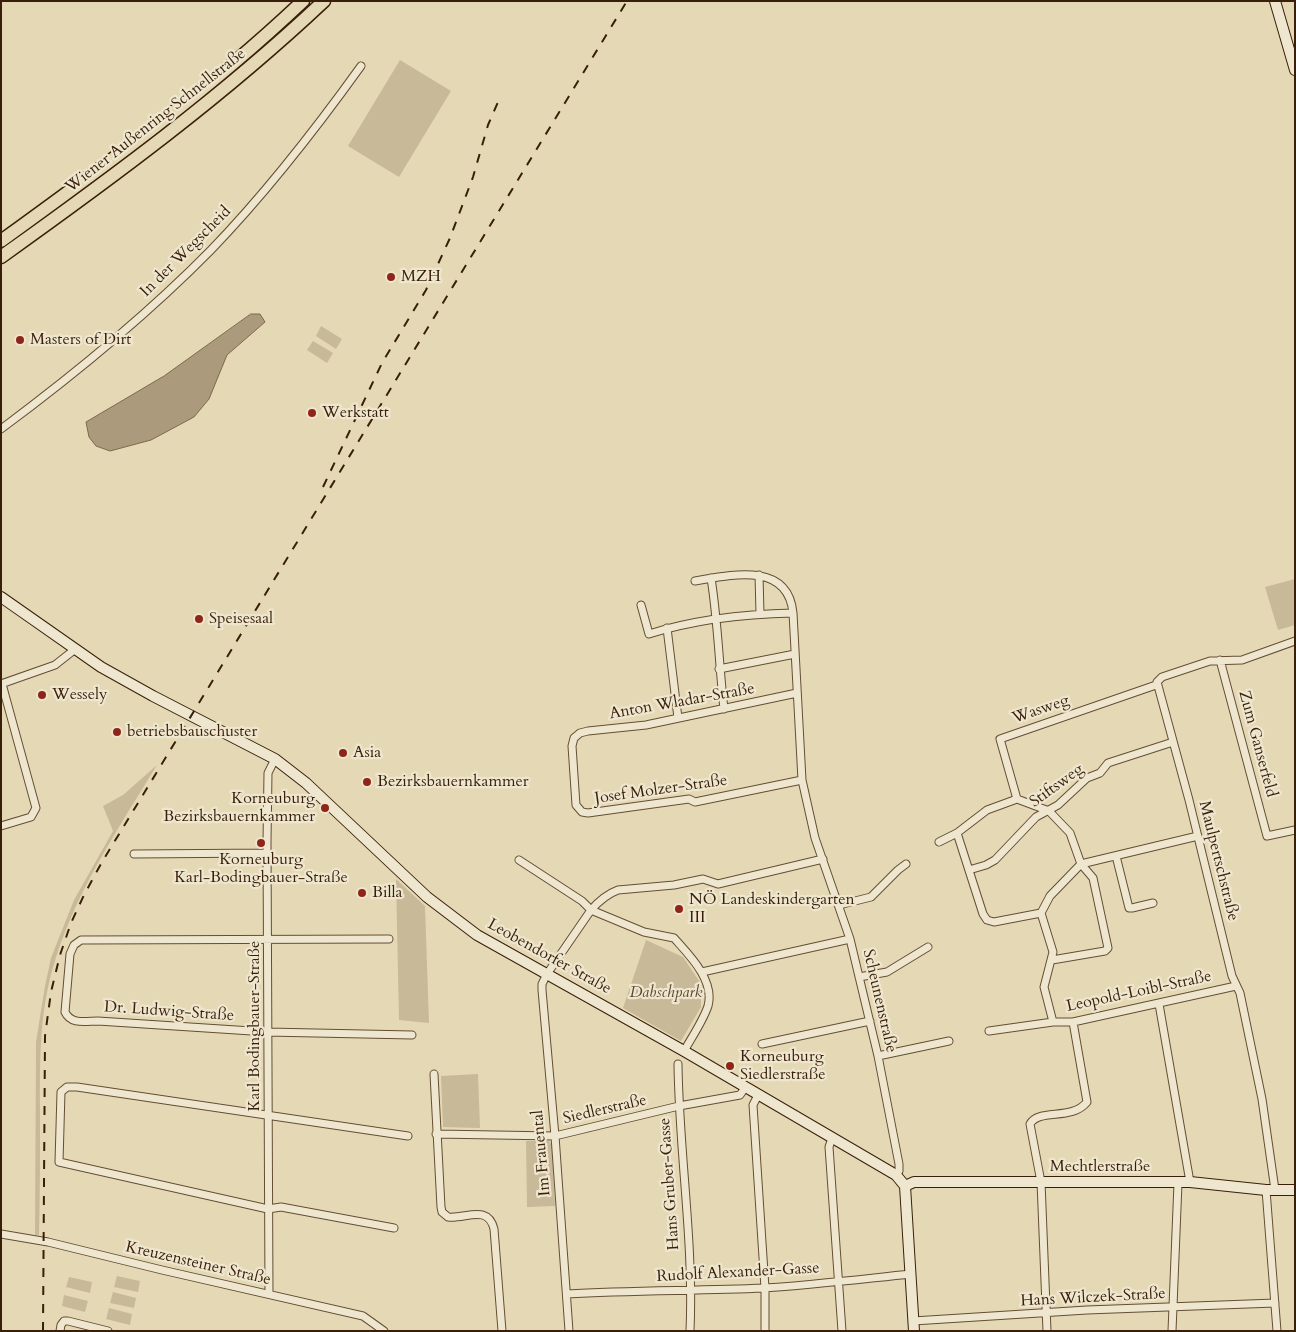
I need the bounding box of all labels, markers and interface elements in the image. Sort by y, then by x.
street label: Wiener Außenring Schnellstraße [62,45,250,197]
street label: In der Wegscheid [137,203,235,301]
place label: MZH [401,267,441,287]
marker: MZH [385,271,397,283]
place label: Masters of Dirt [30,330,131,350]
marker: Masters of Dirt [14,334,26,346]
place label: Werkstatt [322,403,389,423]
marker: Werkstatt [306,407,318,419]
place label: Speisesaal [209,609,273,629]
marker: Speisesaal [193,613,205,625]
street label: Anton Wladar-Straße [608,680,756,724]
place label: Wessely [52,685,107,705]
street label: Zum Ganserfeld [1234,688,1280,800]
marker: Wessely [36,689,48,701]
street label: Wasweg [1010,691,1072,729]
place label: betriebsbauschuster [127,722,257,742]
marker: betriebsbauschuster [111,726,123,738]
place label: Asia [353,743,381,763]
marker: Asia [337,747,349,759]
street label: Stiftsweg [1026,760,1088,812]
street label: Josef Molzer-Straße [593,771,729,809]
place label: Bezirksbauernkammer [377,772,529,792]
marker: Bezirksbauernkammer [361,776,373,788]
place label: Korneuburg Bezirksbauernkammer [163,789,315,827]
street label: Maulpertschstraße [1194,799,1242,923]
marker: Korneuburg Bezirksbauernkammer [319,802,331,814]
marker: Korneuburg Karl-Bodingbauer-Straße [255,837,267,849]
place label: Korneuburg Karl-Bodingbauer-Straße [174,850,348,888]
place label: Billa [372,883,402,903]
marker: Billa [356,887,368,899]
place label: NÖ Landeskindergarten III [689,890,854,928]
marker: NÖ Landeskindergarten III [673,903,685,915]
street label: Leobendorfer Straße [484,915,614,999]
street label: Karl Bodingbauer-Straße [245,941,265,1111]
street label: Scheunenstraße [858,947,900,1055]
street label: Leopold-Loibl-Straße [1065,967,1213,1017]
park label: Dabschpark [629,983,703,1003]
street label: Dr. Ludwig-Straße [103,998,235,1026]
place label: Korneuburg Siedlerstraße [740,1047,825,1085]
marker: Korneuburg Siedlerstraße [724,1060,736,1072]
street label: Siedlerstraße [561,1091,649,1129]
street label: Im Frauental [529,1109,555,1197]
street label: Hans Gruber-Gasse [656,1117,684,1251]
street label: Mechtlerstraße [1050,1157,1150,1177]
street label: Kreuzensteiner Straße [123,1238,273,1290]
street label: Rudolf Alexander-Gasse [656,1259,820,1287]
street label: Hans Wilczek-Straße [1020,1285,1166,1311]

